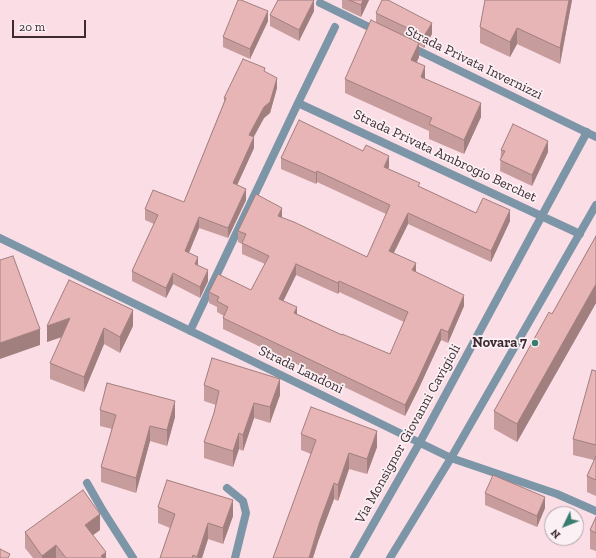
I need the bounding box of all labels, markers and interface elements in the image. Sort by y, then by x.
scale bar [14,12,88,38]
text: 20 m [19,20,45,34]
street label: Strada Privata Invernizzi [403,23,545,103]
street label: Strada Privata Ambrogio Berchet [351,106,539,206]
place label: Novara 7 [472,335,527,351]
marker: Novara 7 [530,338,540,348]
street label: Via Monsignor Giovanni Cavigioli [352,341,464,527]
street label: Strada Landoni [256,342,346,398]
north arrow [544,506,584,546]
text: N [548,526,563,541]

